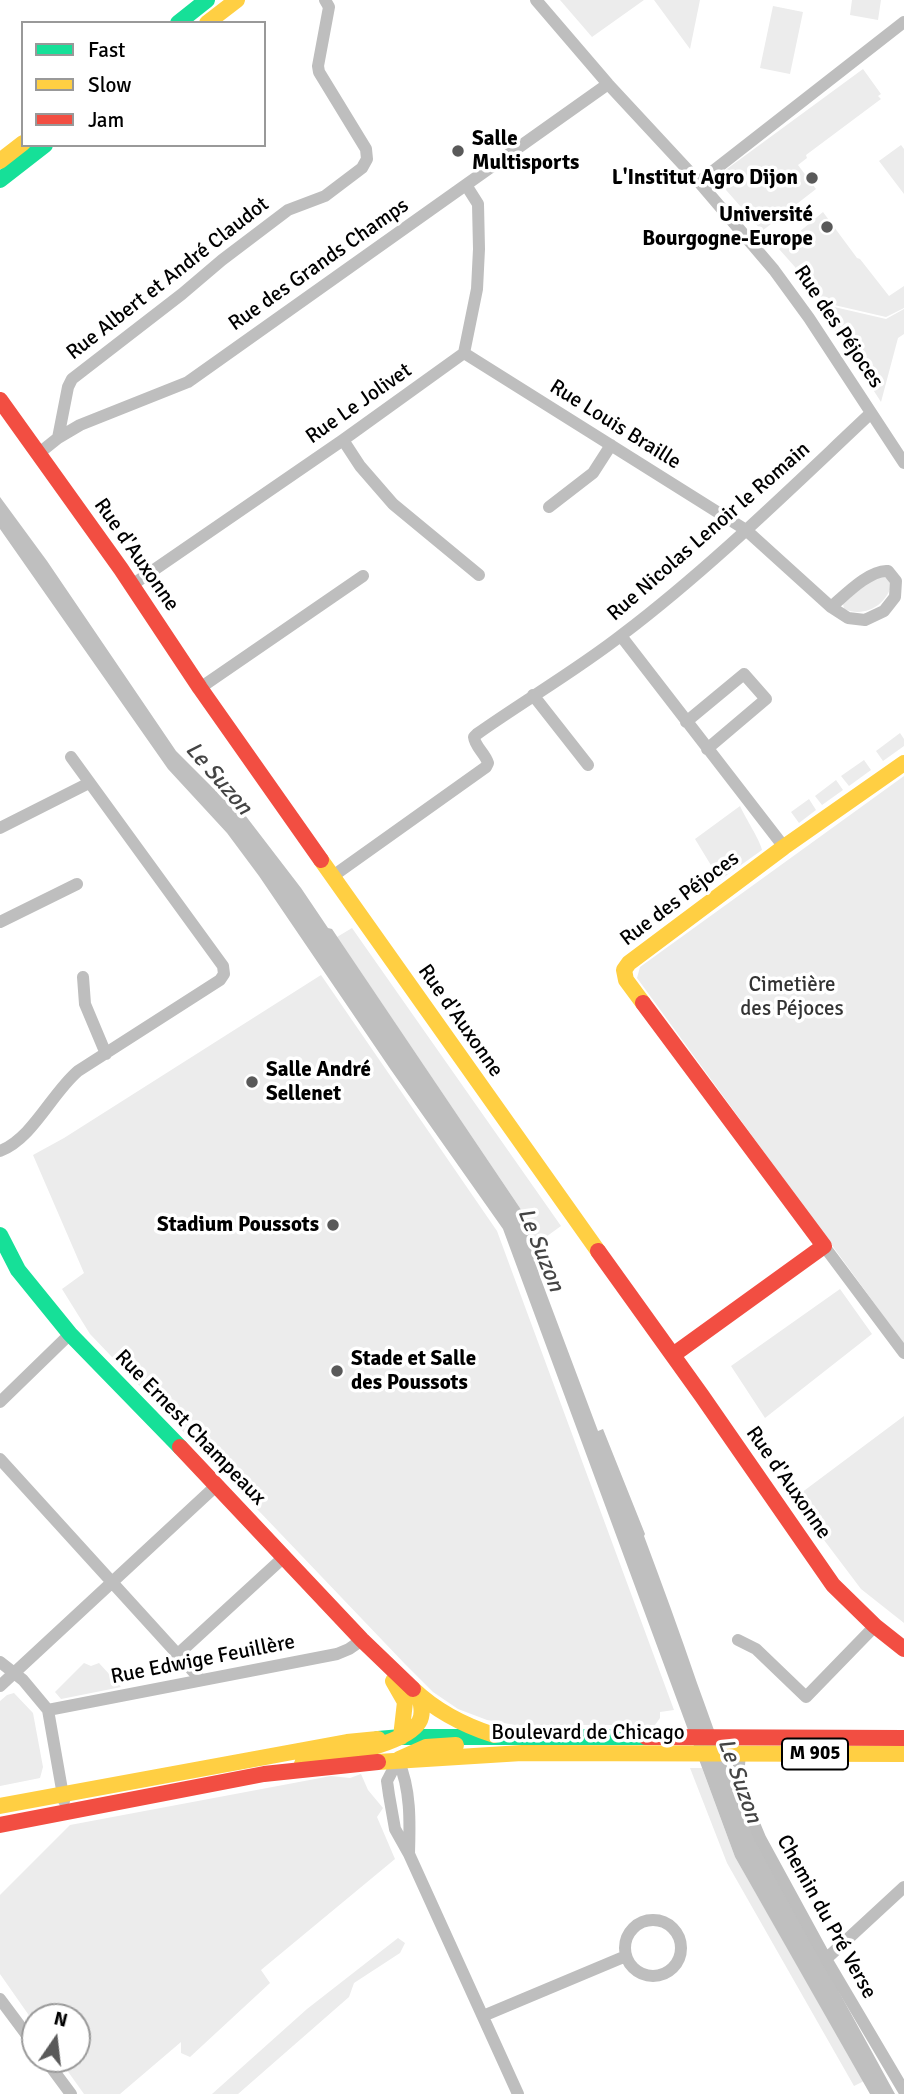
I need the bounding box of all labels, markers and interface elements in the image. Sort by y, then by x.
legend [21,21,266,147]
text: Fast [88,37,125,63]
text: Slow [88,72,132,98]
text: Jam [88,107,124,133]
place label: Salle Multisports [472,126,579,176]
marker: Salle Multisports [450,143,466,159]
place label: L'Institut Agro Dijon [612,165,798,191]
marker: L'Institut Agro Dijon [804,170,820,186]
street label: Rue Albert et André Claudot [62,192,274,366]
street label: Rue des Grands Champs [224,193,414,337]
place label: Université Bourgogne-Europe [642,202,813,252]
marker: Université Bourgogne-Europe [819,219,835,235]
street label: Rue des Péjoces [788,261,888,393]
street label: Rue Le Jolivet [301,358,417,450]
street label: Rue Louis Braille [545,375,685,475]
street label: Rue Nicolas Lenoir le Romain [603,437,815,627]
street label: Rue d'Auxonne [88,494,184,616]
water label: Le Suzon [179,737,257,821]
street label: Rue des Péjoces [616,846,744,952]
street label: Rue d'Auxonne [412,960,508,1082]
park label: Cimetière des Péjoces [740,972,844,1022]
place label: Salle André Sellenet [266,1057,371,1107]
marker: Salle André Sellenet [244,1074,260,1090]
water label: Le Suzon [511,1204,569,1296]
place label: Stadium Poussots [157,1212,319,1238]
marker: Stadium Poussots [325,1217,341,1233]
street label: Rue Ernest Champeaux [109,1345,271,1511]
place label: Stade et Salle des Poussots [351,1346,476,1396]
marker: Stade et Salle des Poussots [329,1363,345,1379]
street label: Rue d'Auxonne [740,1422,836,1544]
street label: Rue Edwige Feuillère [109,1630,297,1690]
street label: Boulevard de Chicago [491,1720,685,1746]
water label: Le Suzon [711,1735,767,1827]
road number: M 905 [782,1738,848,1770]
street label: Chemin du Pré Verse [771,1831,881,2003]
north arrow [21,2003,91,2073]
text: N [51,2006,70,2033]

